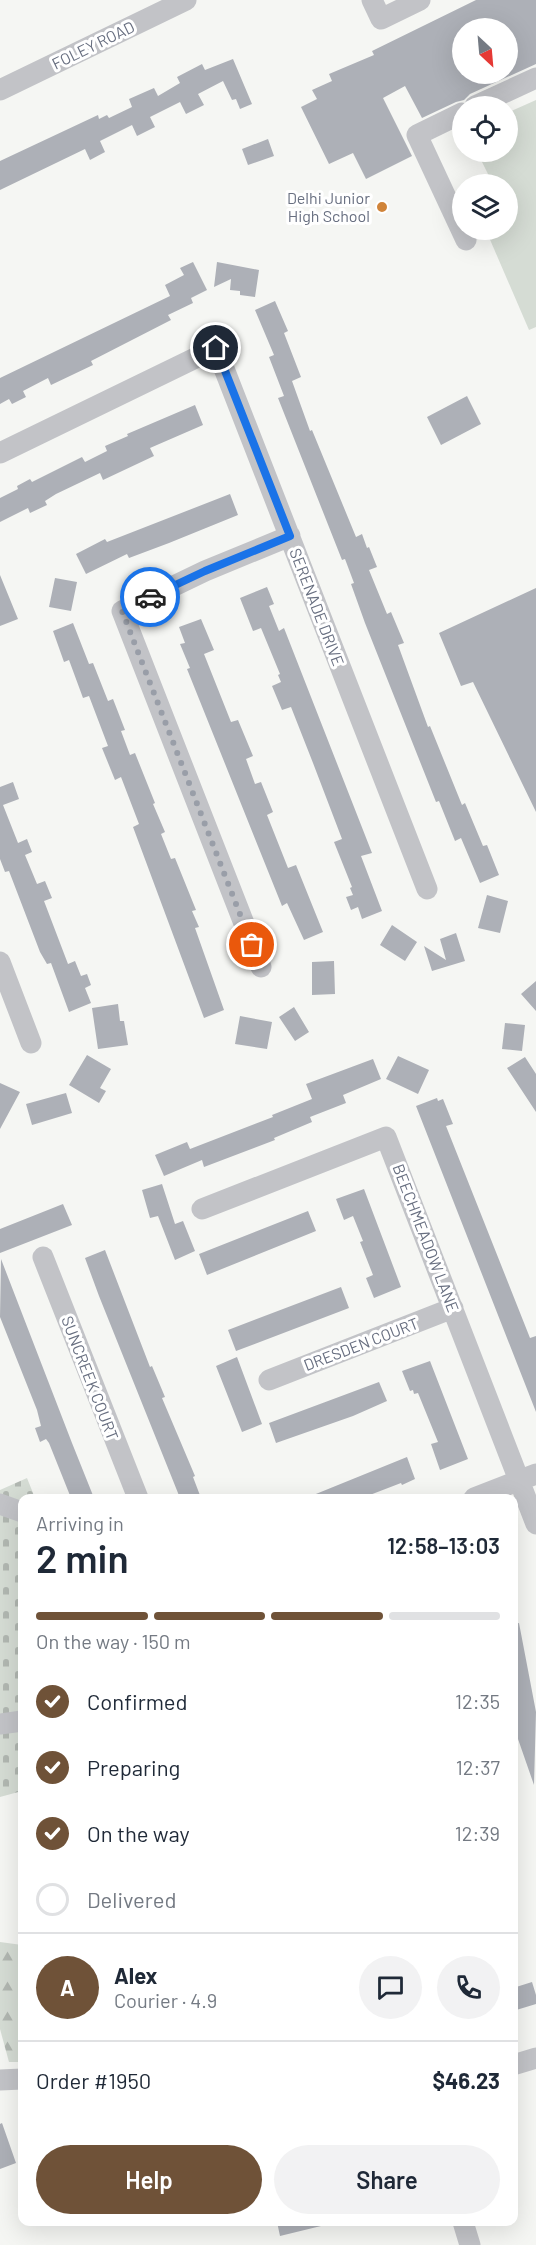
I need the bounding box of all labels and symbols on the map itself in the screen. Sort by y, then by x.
street label: FOLEY ROAD [48,16,137,73]
north arrow [452,18,518,84]
place label: Delhi Junior High School [287,188,370,225]
marker: Delhi Junior High School [375,200,389,214]
pin [190,322,241,373]
street label: SERENADE DRIVE [286,545,349,668]
courier [120,567,180,627]
pin [226,919,277,970]
street label: BEECHMEADOW LANE [389,1161,463,1315]
street label: SUNCREEK COURT [58,1313,123,1443]
street label: DRESDEN COURT [301,1313,421,1374]

